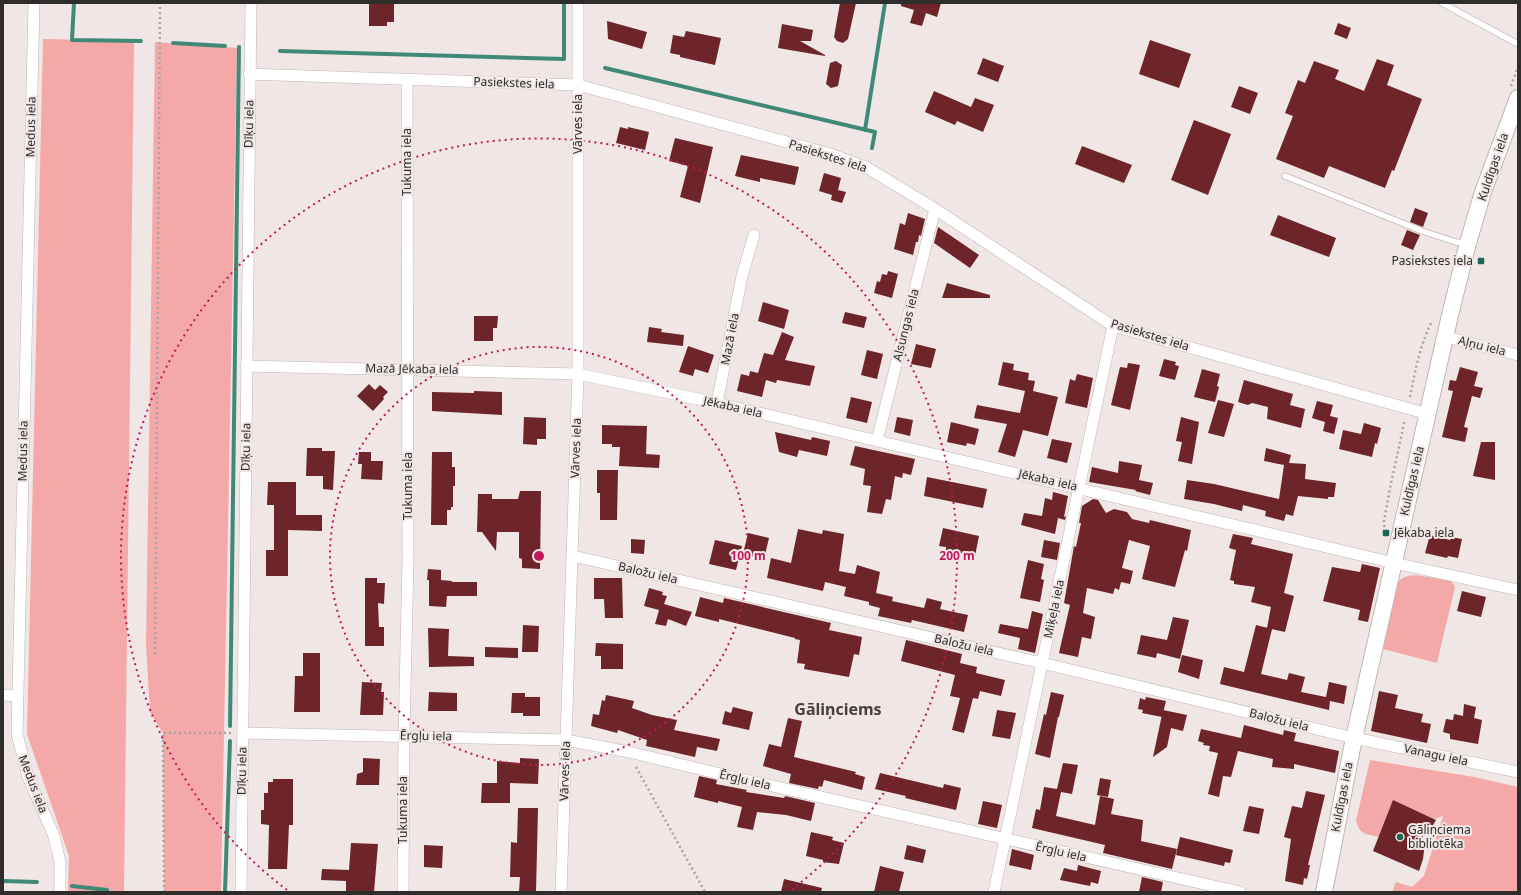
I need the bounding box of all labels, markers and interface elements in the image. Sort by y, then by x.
street label: Pasiekstes iela [473,73,555,92]
street label: Vārves iela [569,94,586,154]
street label: Medus iela [21,96,40,158]
street label: Dīķu iela [240,100,257,148]
street label: Tukuma iela [398,128,415,196]
street label: Kuldīgas iela [1473,130,1512,203]
street label: Pasiekstes iela [787,135,869,176]
place label: Pasiekstes iela [1392,252,1473,269]
marker: Pasiekstes iela [1476,256,1486,266]
street label: Alsungas iela [888,287,923,363]
street label: Mazā iela [716,311,743,366]
street label: Pasiekstes iela [1109,314,1192,355]
street label: Aļņu iela [1457,331,1508,360]
street label: Mazā Jēkaba iela [365,359,459,378]
street label: Jēkaba iela [701,391,764,422]
street label: Vārves iela [566,418,585,478]
street label: Medus iela [13,420,32,482]
street label: Dīķu iela [237,423,254,471]
street label: Kuldīgas iela [1395,444,1428,517]
street label: Tukuma iela [399,452,416,520]
street label: Jēkaba iela [1016,464,1079,495]
place label: Jēkaba iela [1393,524,1454,541]
marker: Jēkaba iela [1381,528,1391,538]
text: 100 m [730,547,766,564]
text: 200 m [939,547,975,564]
centre of rings [532,549,546,563]
street label: Baložu iela [617,557,680,588]
street label: Miķeļa iela [1039,578,1068,640]
street label: Baložu iela [933,629,996,660]
district label: Gāliņciems [794,698,882,720]
street label: Baložu iela [1248,704,1311,735]
street label: Ērgļu iela [400,727,452,744]
street label: Vanagu iela [1402,739,1470,770]
street label: Vārves iela [555,741,574,801]
street label: Dīķu iela [233,747,250,795]
street label: Medus iela [15,752,52,815]
street label: Kuldīgas iela [1326,760,1357,833]
street label: Ērgļu iela [718,765,772,794]
street label: Tukuma iela [394,776,411,844]
place label: Gāliņciema bibliotēka [1408,821,1471,852]
marker: Gāliņciema bibliotēka [1395,832,1405,842]
street label: Ērgļu iela [1034,837,1088,866]

